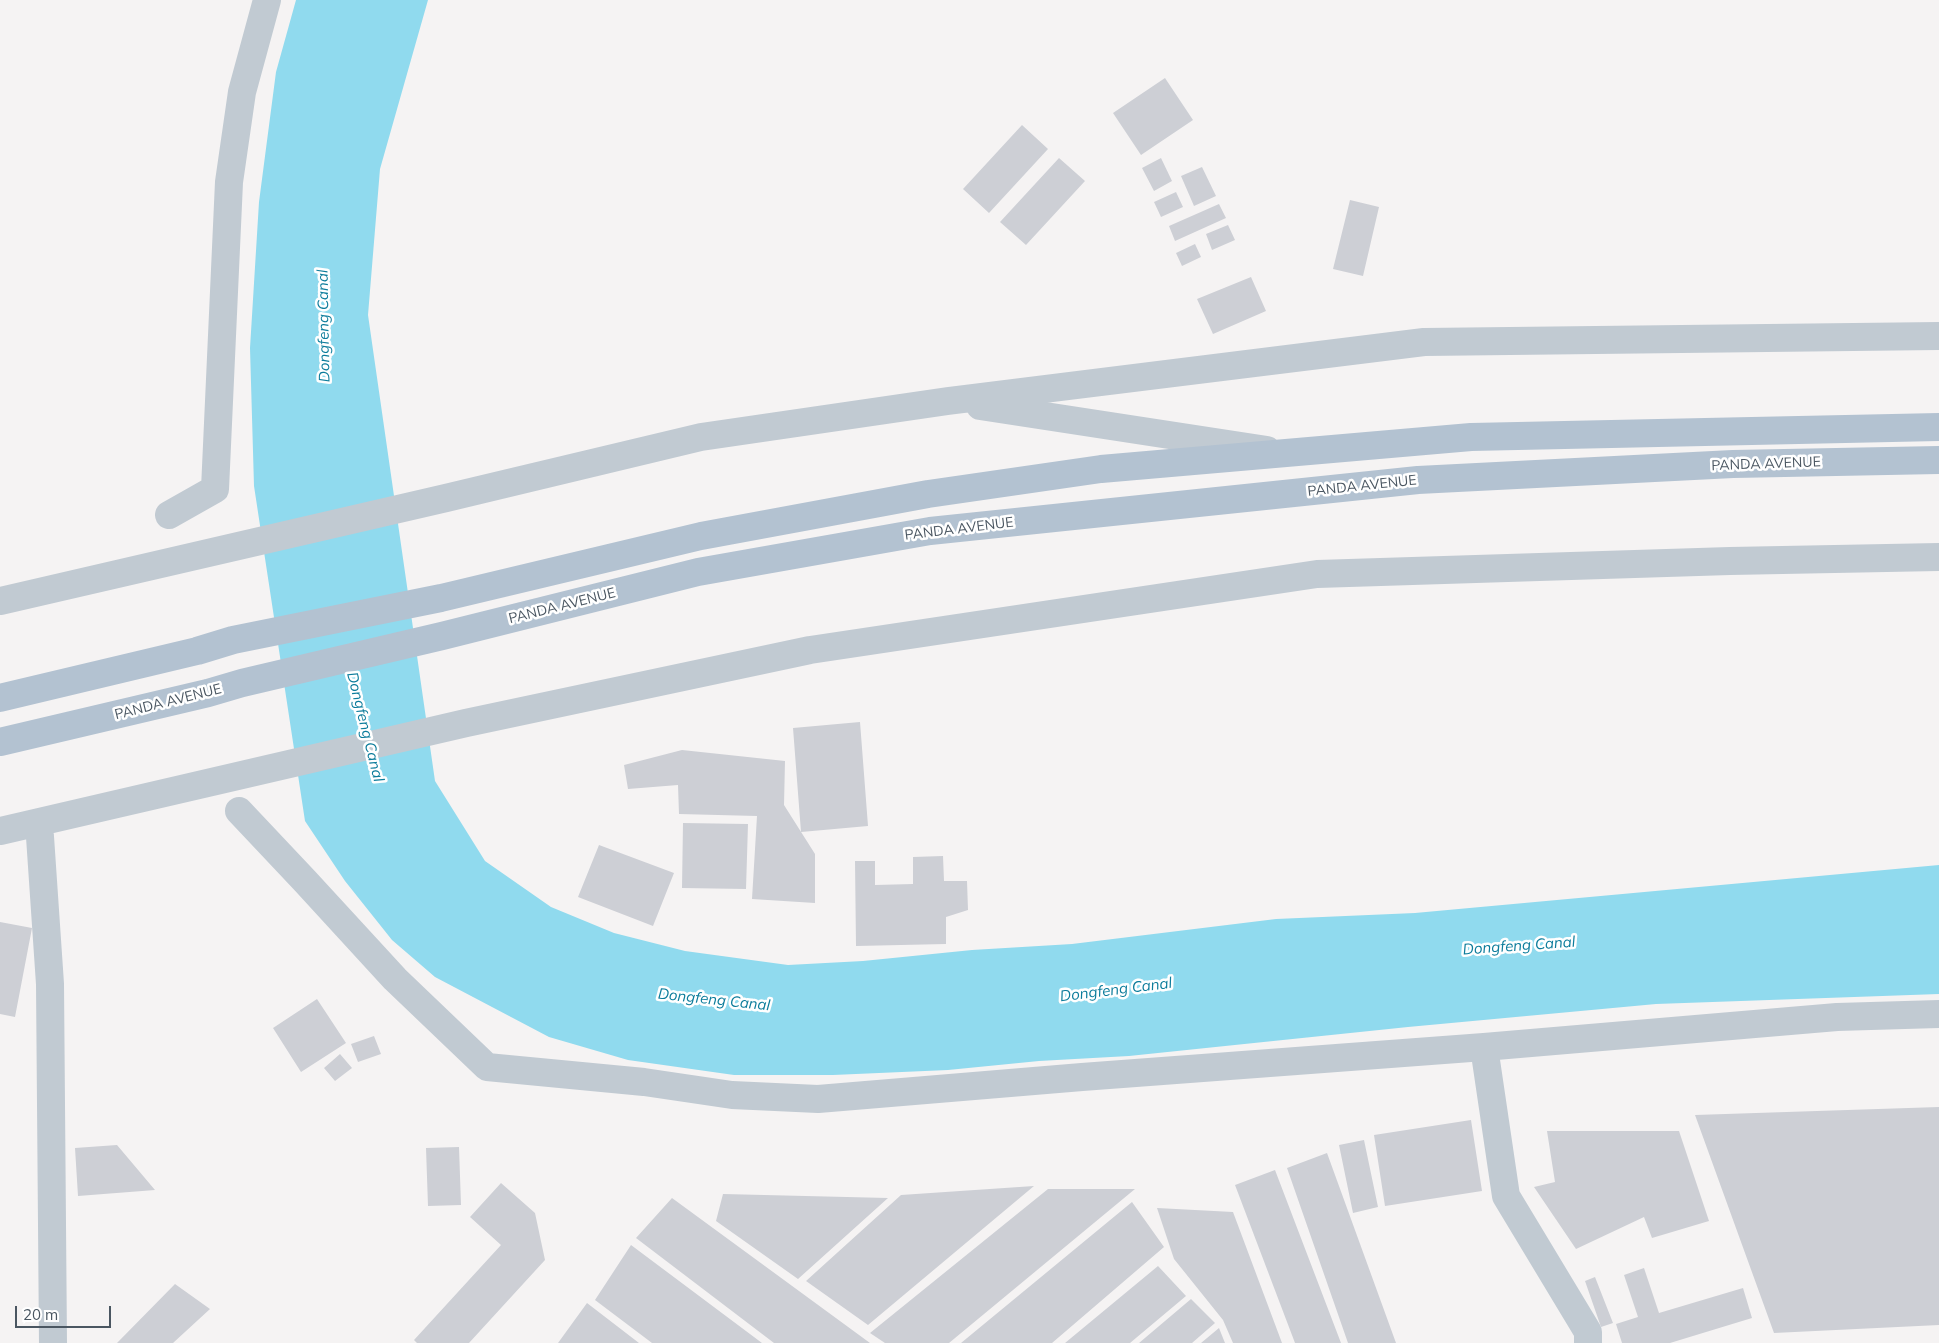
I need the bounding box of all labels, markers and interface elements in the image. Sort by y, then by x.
water label: Dongfeng Canal [314,269,334,383]
street label: PANDA AVENUE [1711,454,1821,474]
street label: PANDA AVENUE [1307,472,1417,500]
street label: PANDA AVENUE [904,514,1014,544]
street label: PANDA AVENUE [507,585,617,627]
water label: Dongfeng Canal [343,670,387,784]
street label: PANDA AVENUE [113,681,223,723]
water label: Dongfeng Canal [1462,933,1576,959]
water label: Dongfeng Canal [1059,974,1173,1006]
water label: Dongfeng Canal [657,985,771,1015]
scale bar [18,1296,114,1328]
text: 20 m [23,1305,58,1324]

